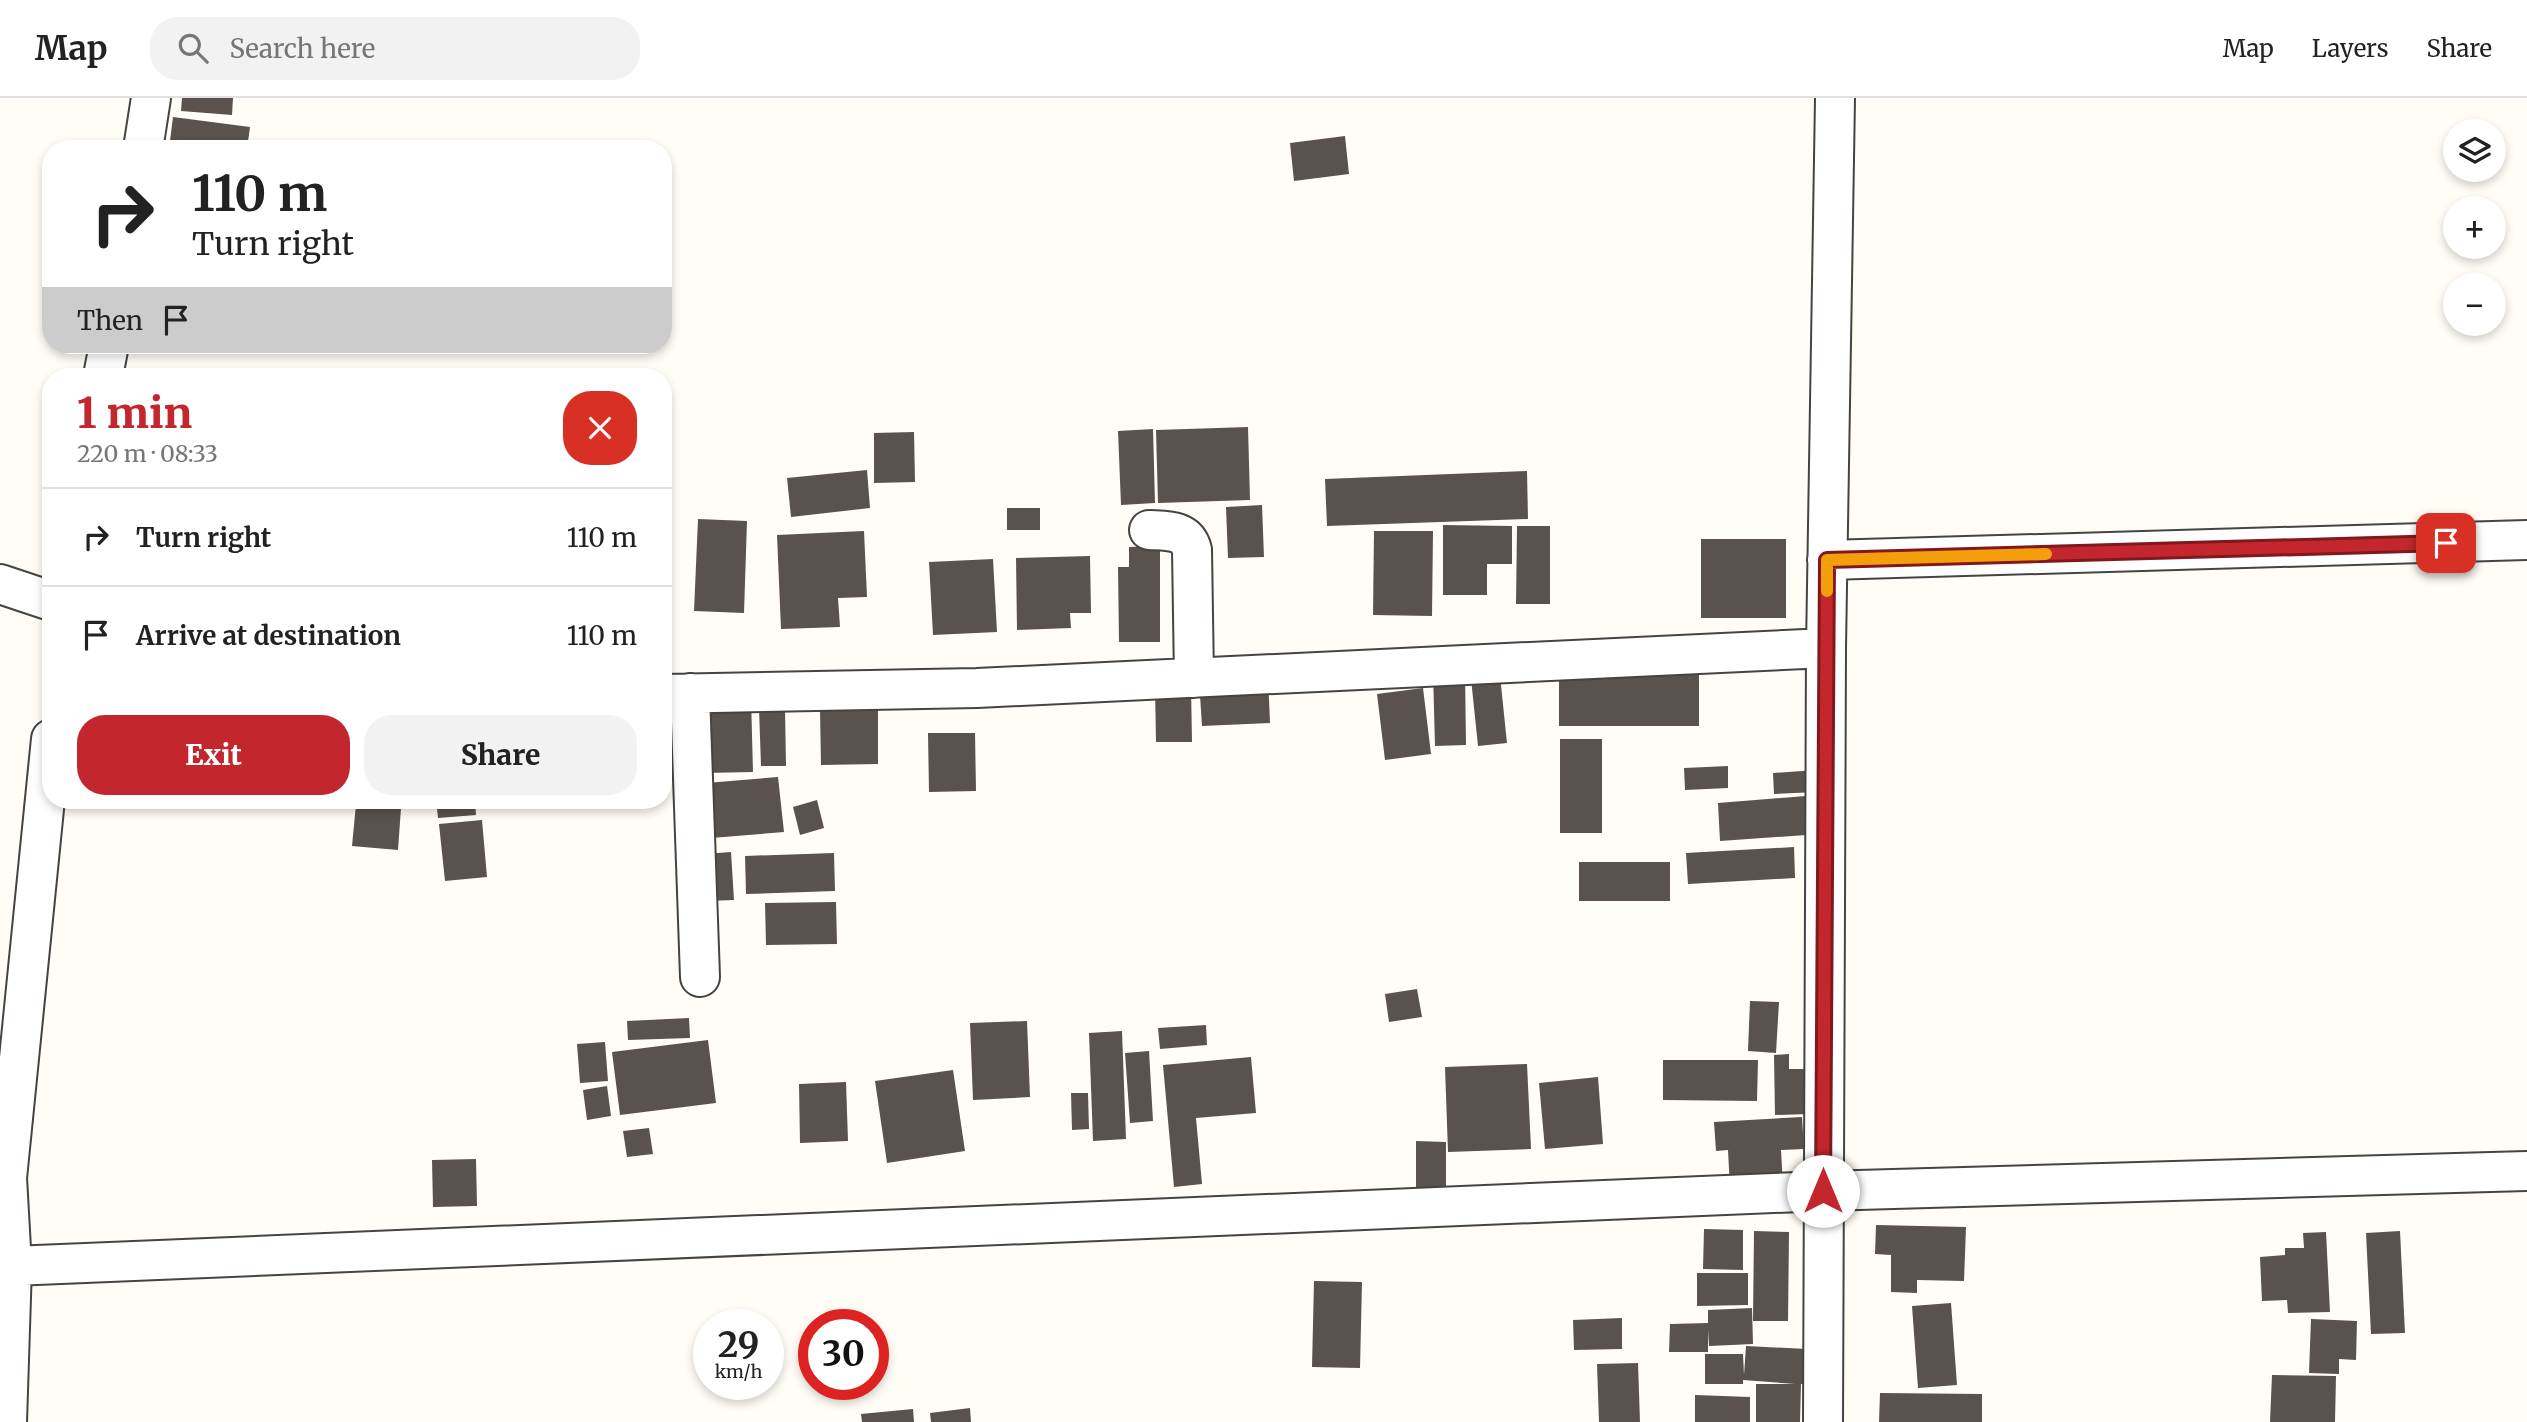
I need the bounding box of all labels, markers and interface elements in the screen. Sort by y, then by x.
search box [150,17,640,80]
text: Map [35,28,108,69]
icon: search [174,29,212,67]
text: Search here [230,32,375,65]
text: Map [2223,33,2274,64]
text: Layers [2312,33,2388,64]
text: Share [2426,33,2492,64]
map controls [2443,119,2506,336]
button: layers [2443,119,2506,182]
text: 110 m [192,163,327,224]
icon: right [77,168,168,259]
button: + [2443,196,2506,259]
text: Turn right [192,224,354,264]
button: − [2443,273,2506,336]
icon: arrive [157,301,195,339]
text: Then [77,304,143,337]
text: 1 min [77,387,192,439]
button: close [563,391,637,465]
text: 220 m · 08:33 [77,439,218,468]
pin [2416,513,2476,573]
icon: right [77,518,115,556]
text: Turn right [136,521,271,554]
text: 110 m [567,521,637,554]
icon: arrive [2427,524,2465,562]
icon: arrive [77,616,115,654]
text: Arrive at destination [136,619,401,652]
text: 110 m [567,619,637,652]
button: Exit [77,715,350,795]
button: Share [364,715,637,795]
position arrow [1786,1154,1860,1228]
speed limit sign: 30 [798,1309,889,1400]
text: 29 [718,1323,759,1367]
text: km/h [715,1360,762,1383]

